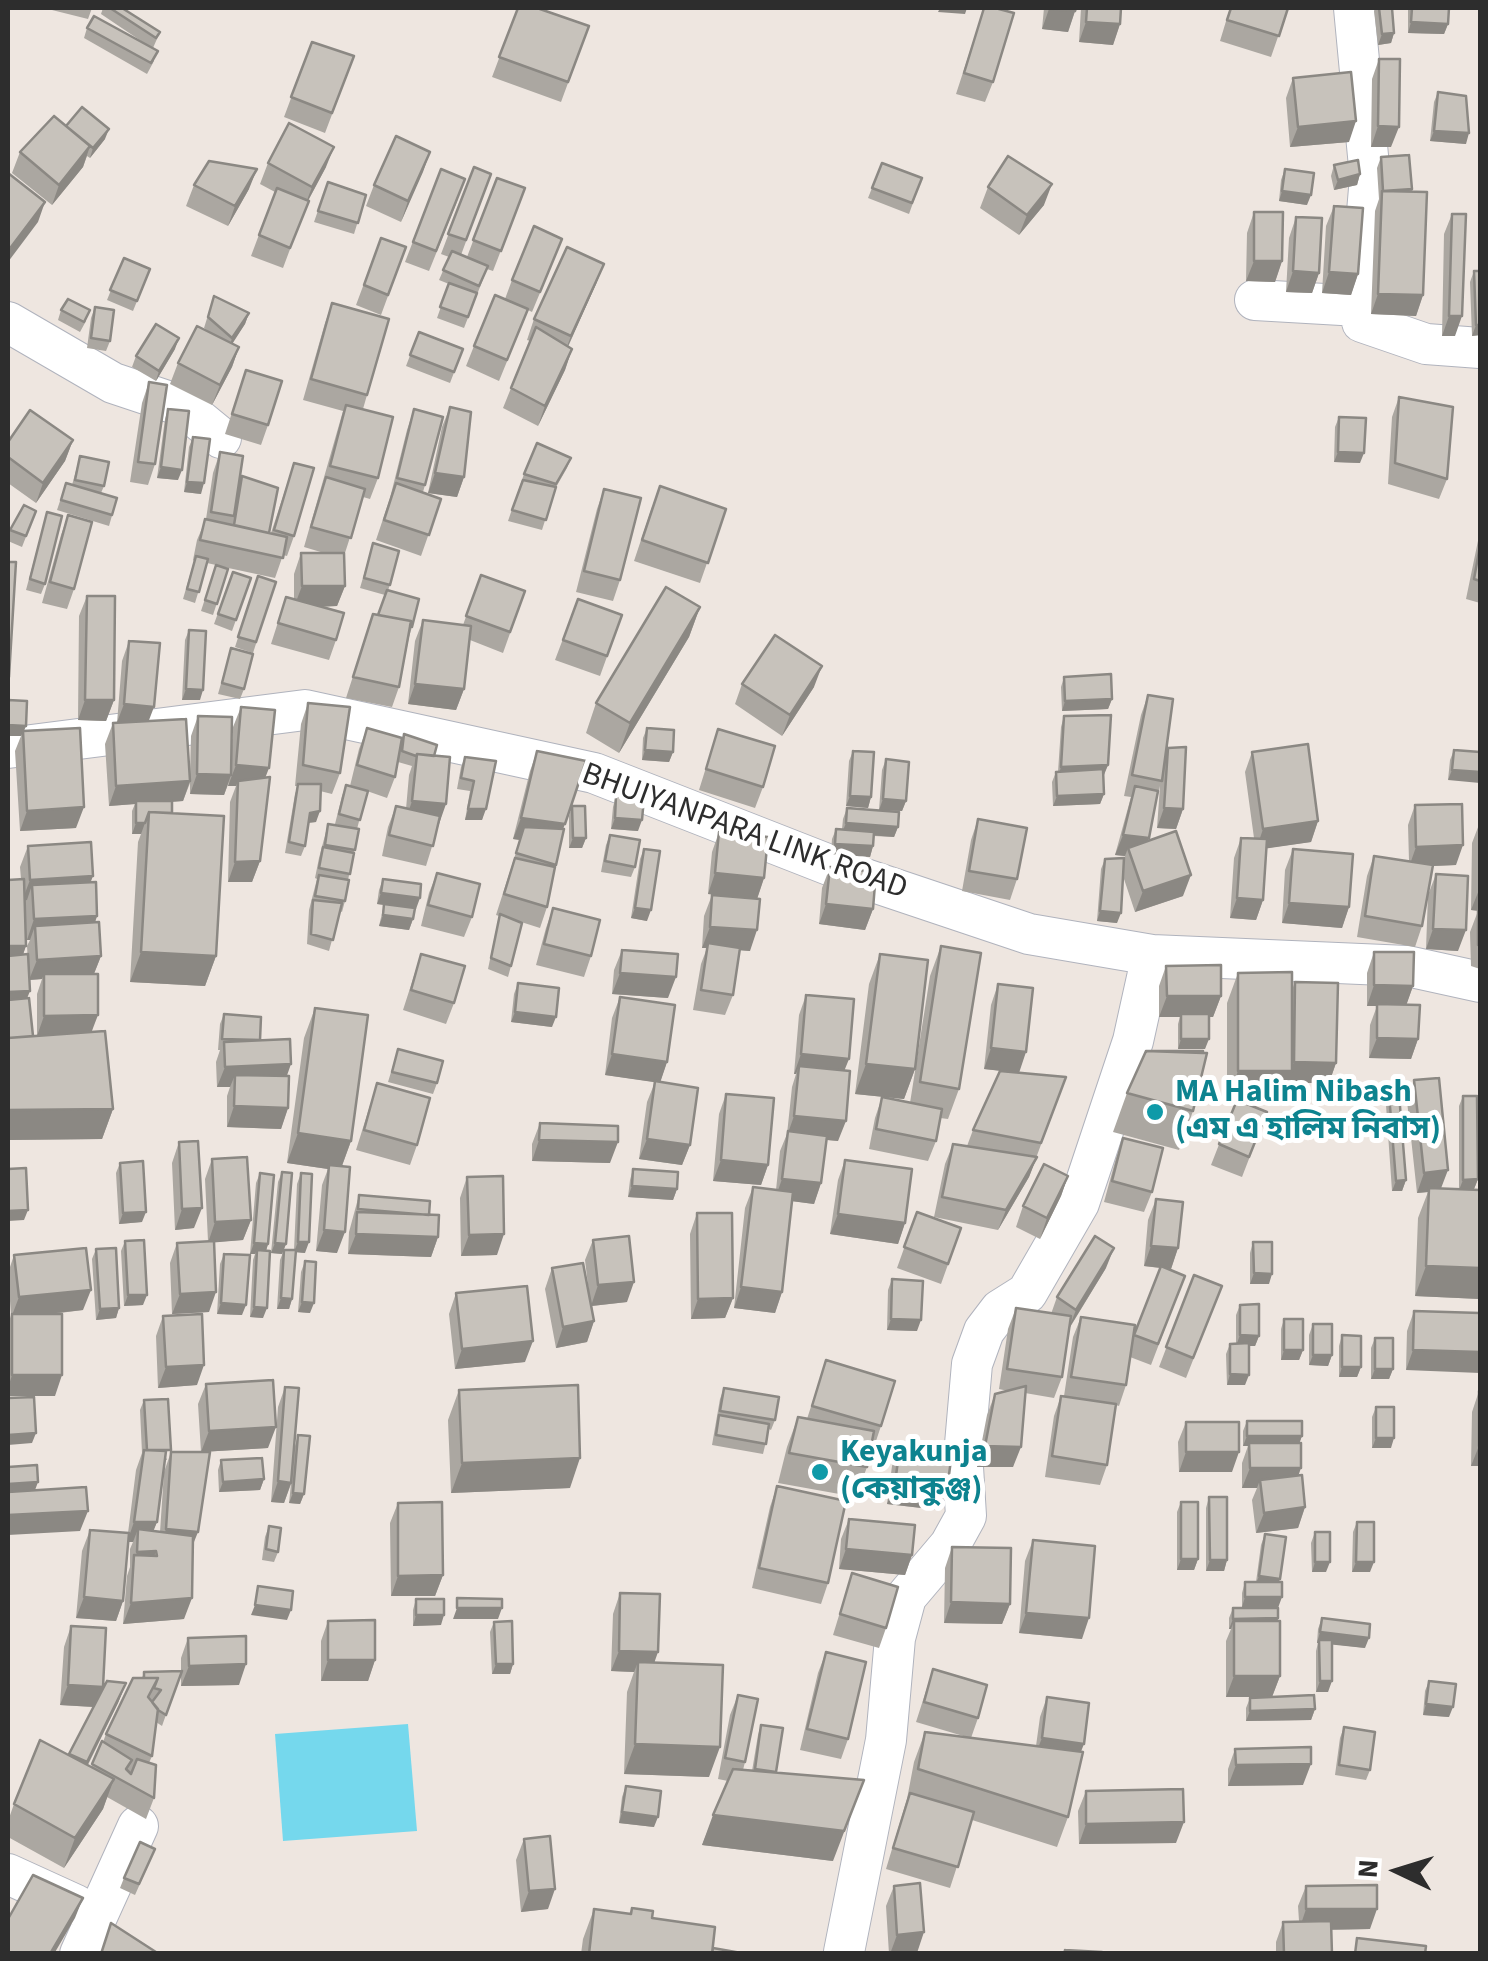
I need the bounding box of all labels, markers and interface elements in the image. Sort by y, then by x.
street label: BHUIYANPARA LINK ROAD [576,756,912,910]
place label: MA Halim Nibash (এম এ হালিম নিবাস) [1175,1075,1441,1150]
marker: MA Halim Nibash (এম এ হালিম নিবাস) [1144,1101,1166,1123]
place label: Keyakunja (কেয়াকুঞ্জ) [840,1435,988,1510]
marker: Keyakunja (কেয়াকুঞ্জ) [809,1461,831,1483]
north arrow [1348,1821,1448,1921]
text: N [1347,1858,1389,1880]

